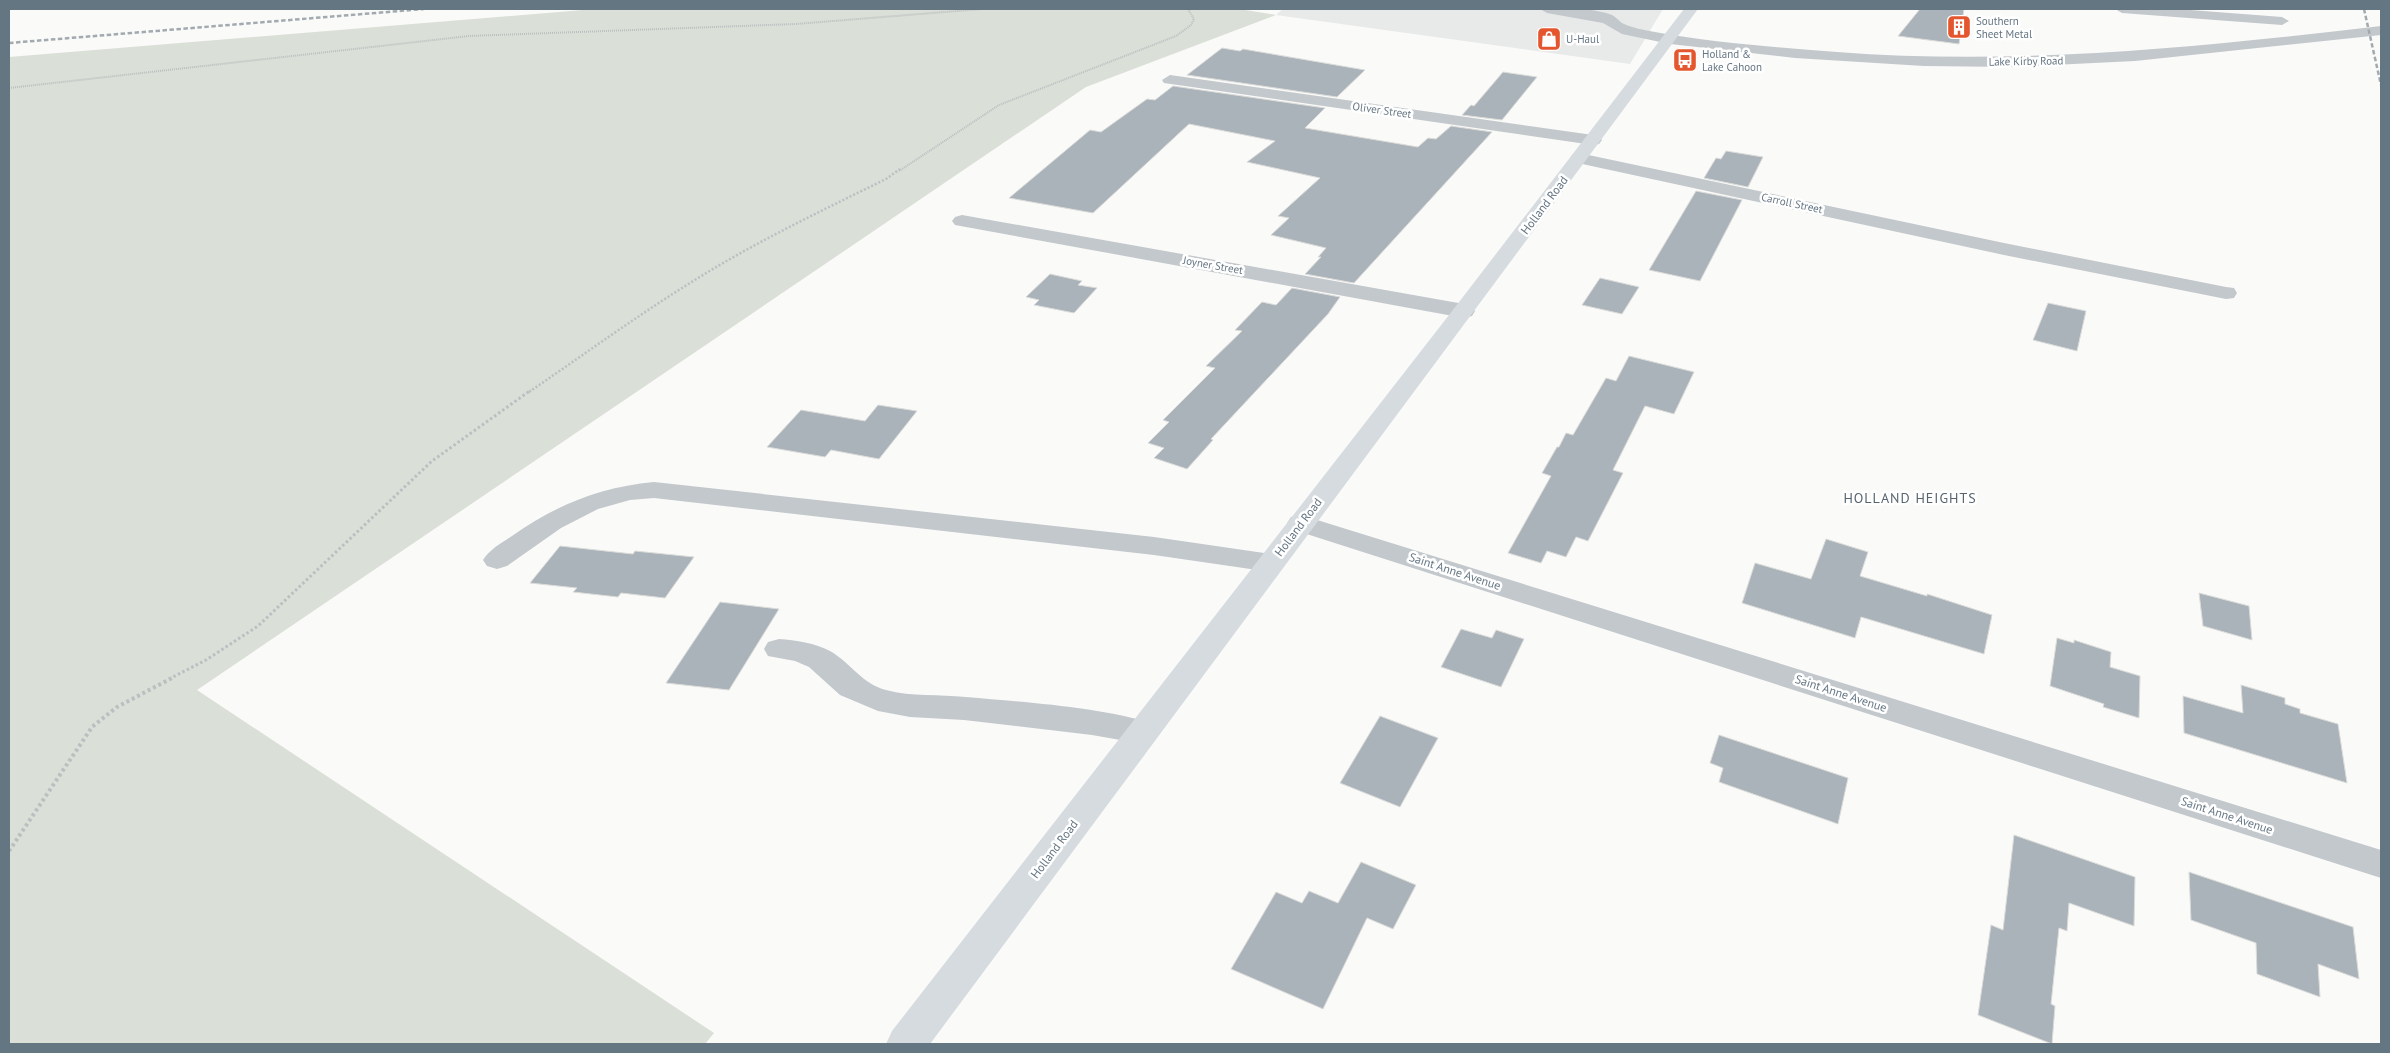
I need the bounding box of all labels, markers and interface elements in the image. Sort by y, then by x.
building icon: Southern Sheet Metal [1946,14,1972,40]
place label: Southern Sheet Metal [1976,14,2033,41]
shop icon: U-Haul [1536,26,1562,52]
place label: U-Haul [1566,32,1600,46]
bus stop icon: Holland & Lake Cahoon [1672,47,1698,73]
place label: Holland & Lake Cahoon [1702,47,1762,74]
street label: Lake Kirby Road [1989,53,2064,69]
street label: Oliver Street [1352,99,1413,121]
street label: Holland Road [1517,173,1571,237]
street label: Carroll Street [1760,190,1824,216]
street label: Joyner Street [1181,253,1244,277]
district label: HOLLAND HEIGHTS [1843,489,1977,507]
street label: Holland Road [1271,495,1325,559]
street label: Saint Anne Avenue [1407,549,1503,593]
street label: Saint Anne Avenue [1793,671,1889,715]
street label: Saint Anne Avenue [2179,793,2275,837]
street label: Holland Road [1027,817,1081,881]

